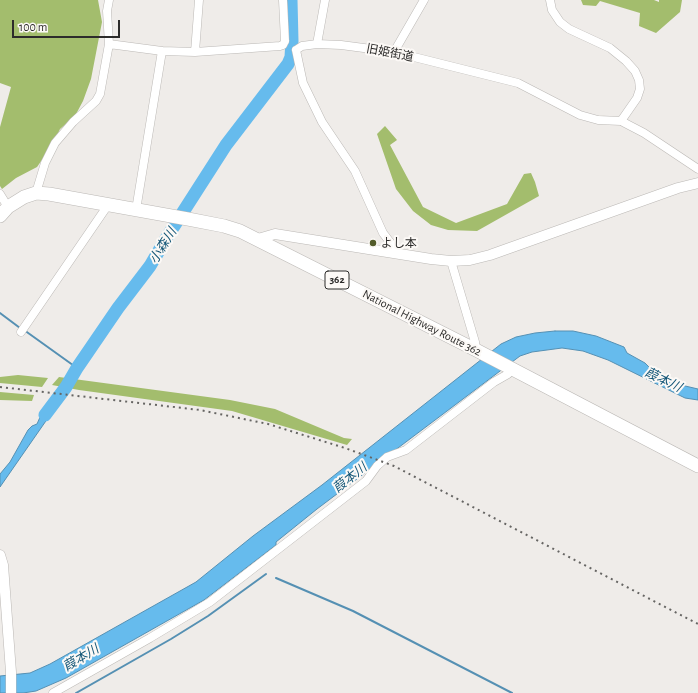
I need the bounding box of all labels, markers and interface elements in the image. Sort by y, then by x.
scale bar [14,12,122,38]
text: 100 m [19,21,47,33]
street label: 旧姫街道 [365,41,415,65]
water label: 小森川 [146,225,180,267]
place label: よし本 [381,236,417,250]
marker: よし本 [368,238,378,248]
road number: 362 [325,271,349,289]
street label: National Highway Route 362 [360,287,484,359]
water label: 葭本川 [642,364,684,396]
water label: 葭本川 [330,460,370,496]
water label: 葭本川 [60,641,102,675]

